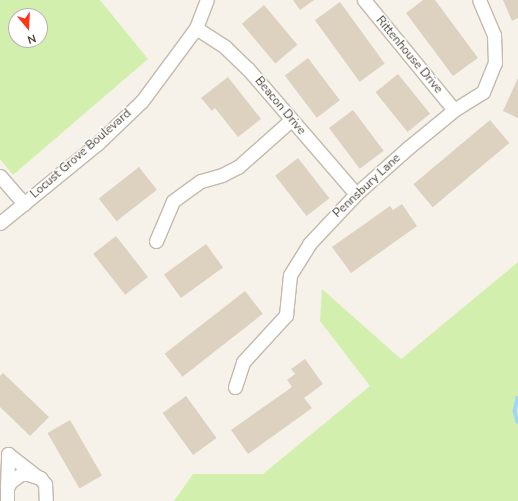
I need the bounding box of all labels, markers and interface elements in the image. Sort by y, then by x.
north arrow [8,8,48,48]
street label: Rittenhouse Drive [373,14,445,96]
text: N [25,31,38,47]
street label: Beacon Drive [252,74,308,138]
street label: Locust Grove Boulevard [28,106,134,202]
street label: Pennsbury Lane [330,151,404,221]

